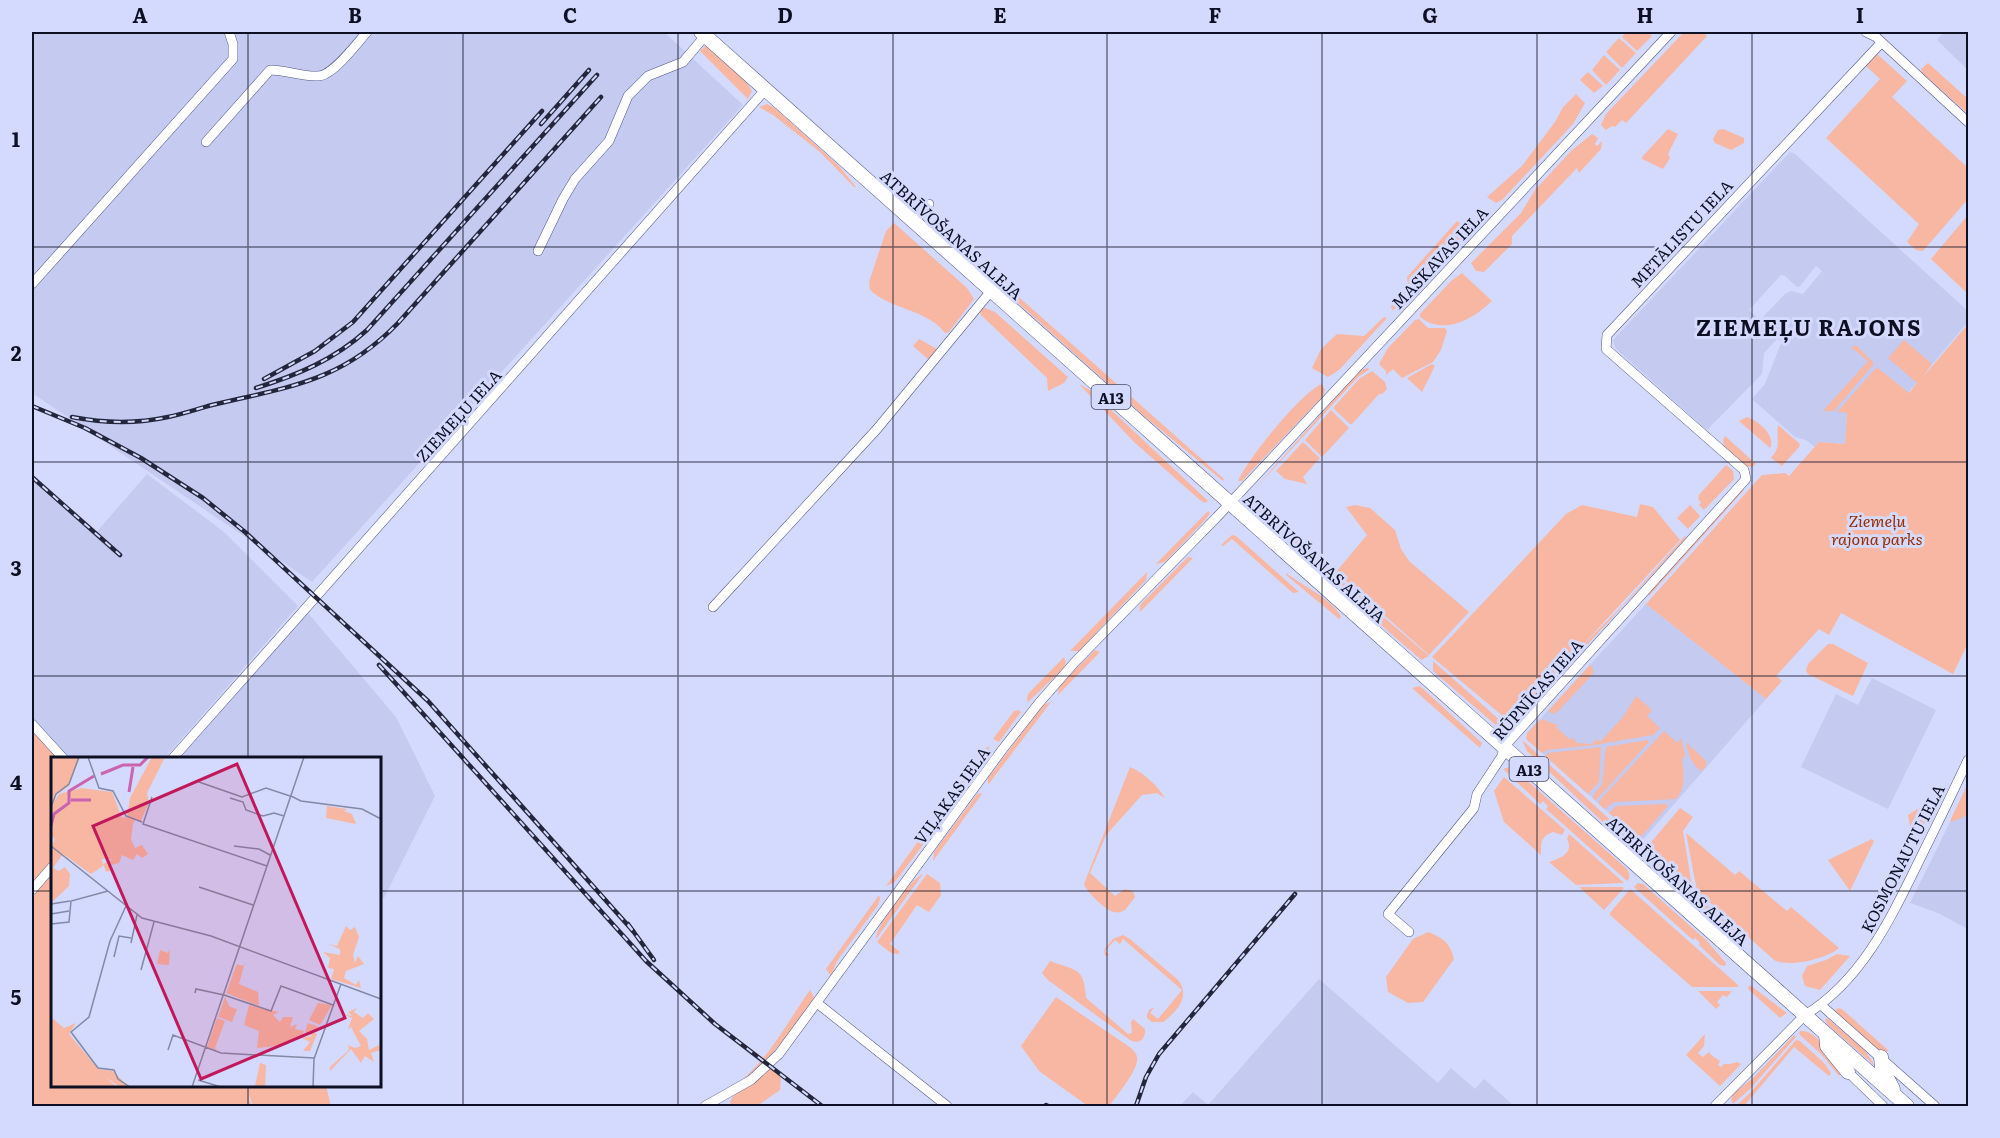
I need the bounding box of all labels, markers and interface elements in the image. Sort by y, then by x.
text: A [132,0,148,29]
text: B [348,0,362,29]
text: C [563,0,577,29]
text: D [777,0,793,29]
text: E [993,0,1007,29]
text: F [1209,0,1222,29]
text: G [1422,0,1438,29]
text: H [1637,0,1653,29]
text: I [1856,0,1864,29]
text: 1 [12,123,20,153]
street label: ATBRĪVOŠANAS ALEJA [876,164,1029,305]
street label: METĀLISTU IELA [1624,173,1738,293]
street label: MASKAVAS IELA [1385,200,1493,314]
district label: ZIEMEĻU RAJONS [1696,310,1922,343]
text: 2 [11,337,22,367]
street label: ZIEMEĻU IELA [410,363,506,467]
road number: A13 [1092,385,1130,409]
street label: ATBRĪVOŠANAS ALEJA [1239,487,1392,628]
park label: Ziemeļu rajona parks [1831,508,1923,550]
text: 3 [10,552,22,582]
street label: RŪPNĪCAS IELA [1486,633,1588,745]
street label: VIĻAKAS IELA [907,741,995,849]
inset map [51,757,381,1087]
road number: A13 [1510,757,1549,781]
text: 4 [10,766,22,796]
street label: KOSMONAUTU IELA [1854,779,1950,936]
street label: ATBRĪVOŠANAS ALEJA [1602,810,1755,951]
text: 5 [11,981,22,1011]

